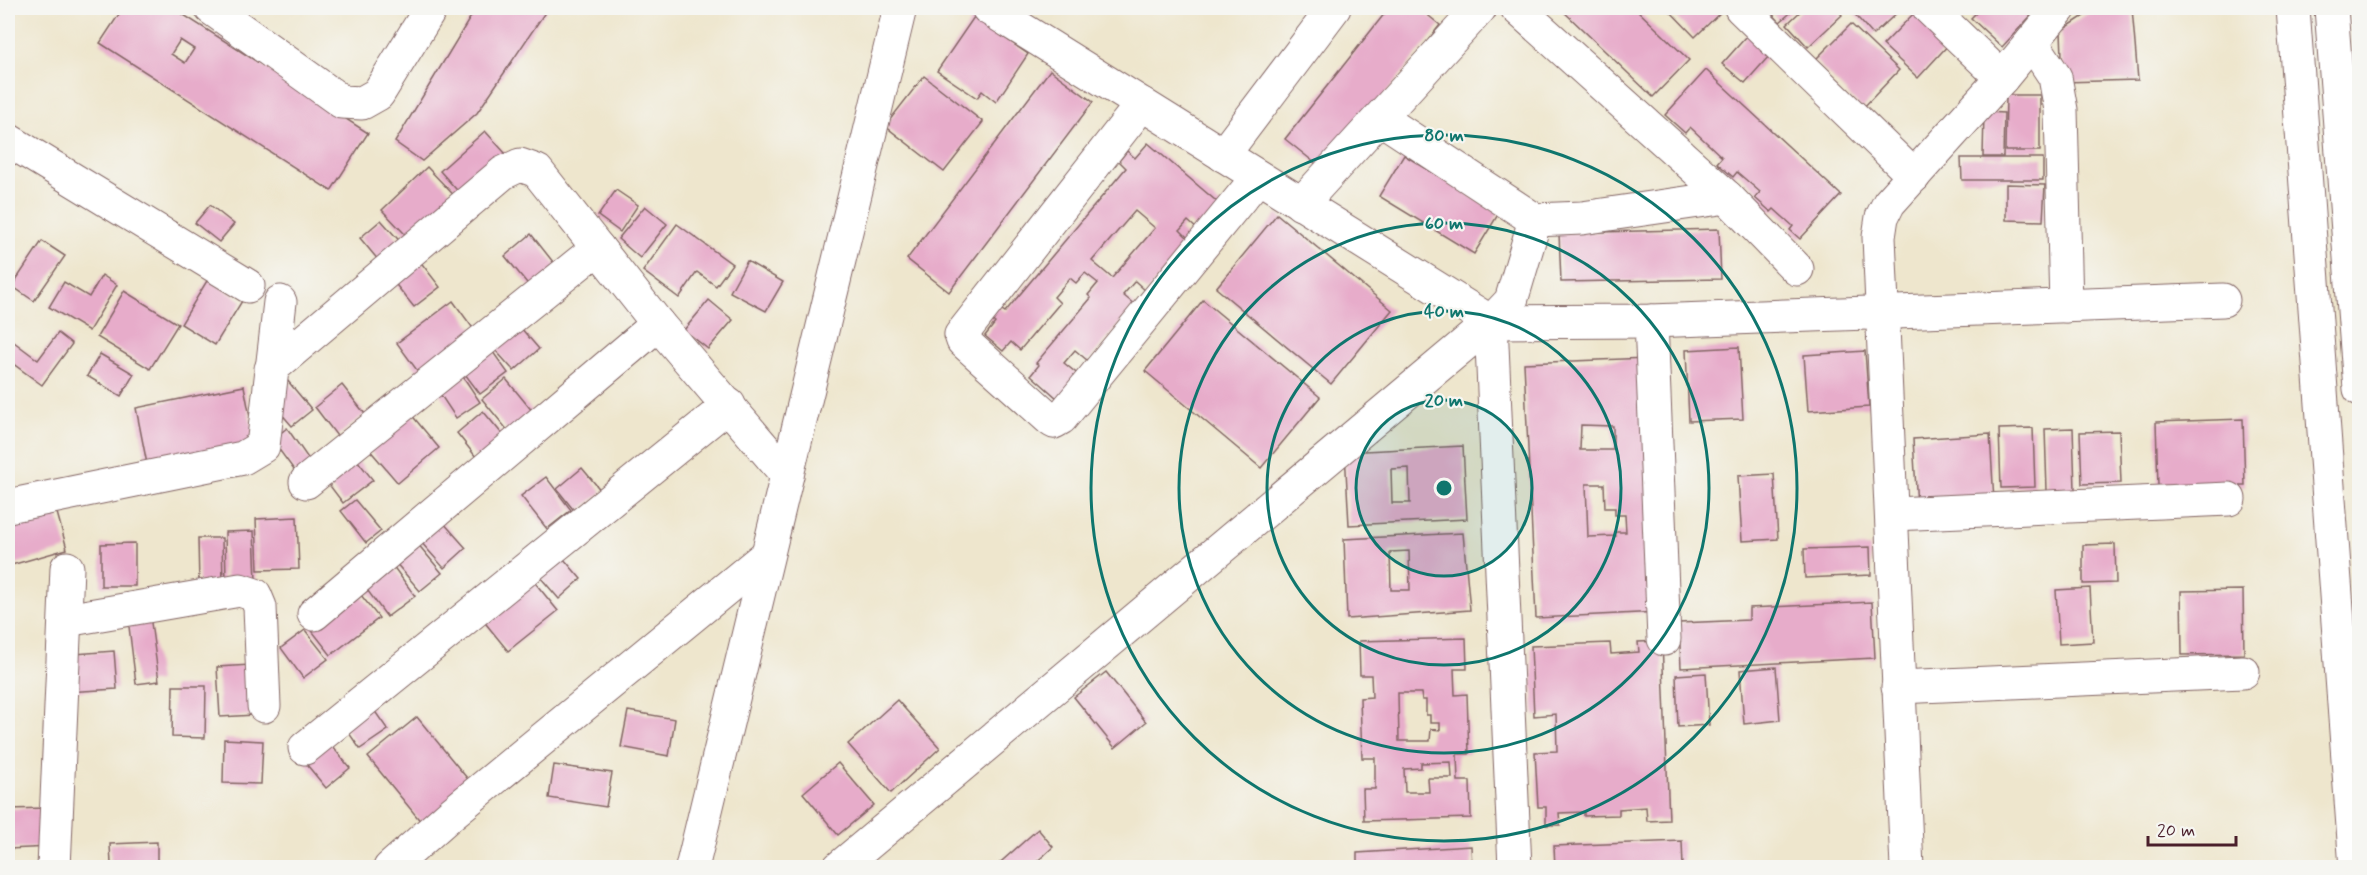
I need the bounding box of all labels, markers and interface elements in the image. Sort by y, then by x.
text: 80 m [1424,124,1464,148]
text: 60 m [1425,212,1463,236]
text: 40 m [1424,300,1464,324]
text: 20 m [1425,389,1463,413]
centre of rings [1434,478,1454,498]
scale bar [2148,809,2236,847]
text: 20 m [2157,819,2195,843]

